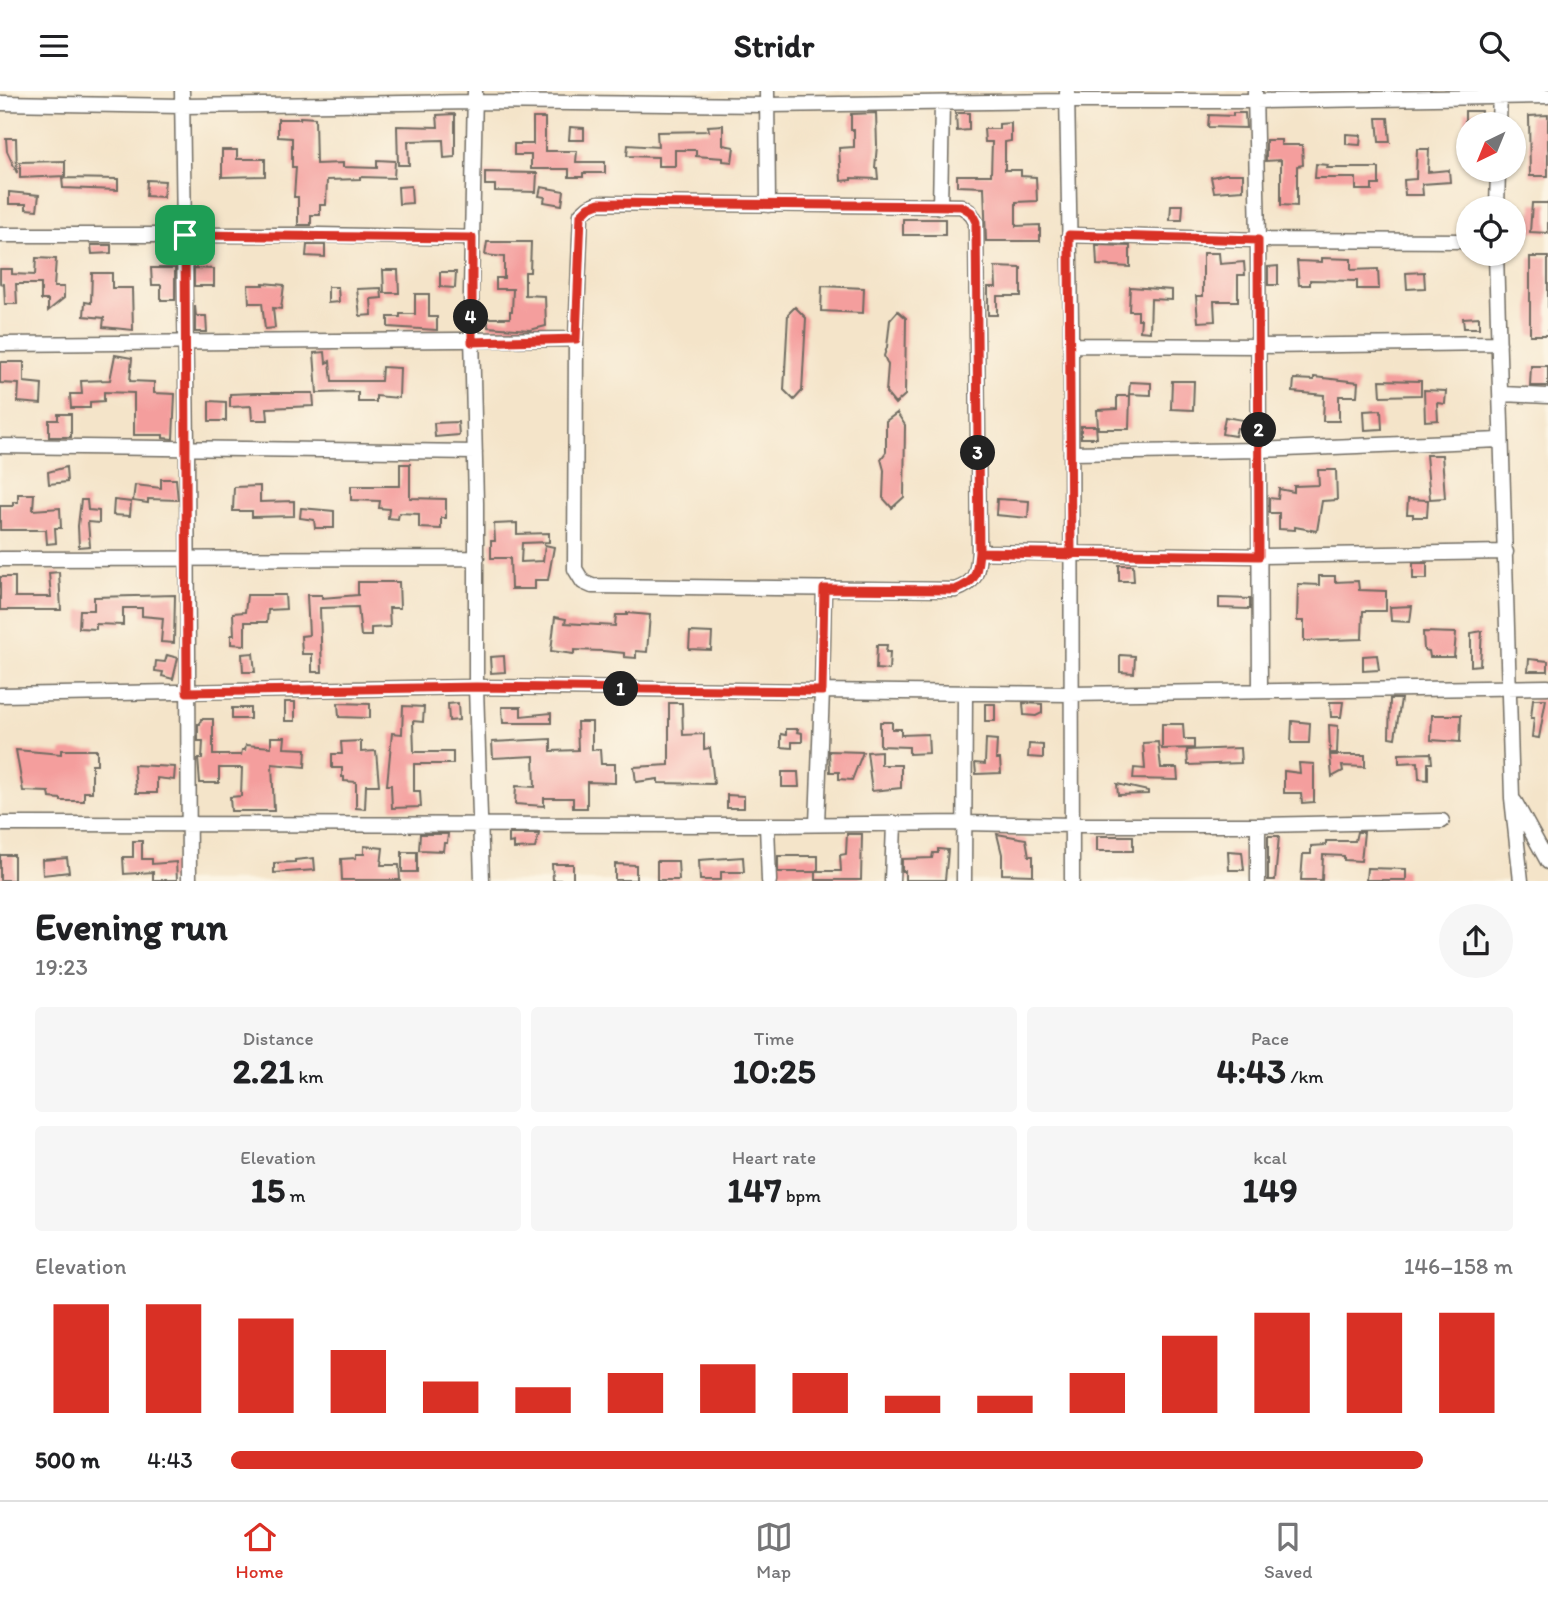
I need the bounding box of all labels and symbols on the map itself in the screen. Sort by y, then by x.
north arrow [1456,112,1526,182]
pin [155,205,215,265]
pin: 4 [454,299,489,335]
pin: 2 [1242,413,1276,447]
pin: 3 [960,435,996,471]
pin: 1 [604,671,638,707]

